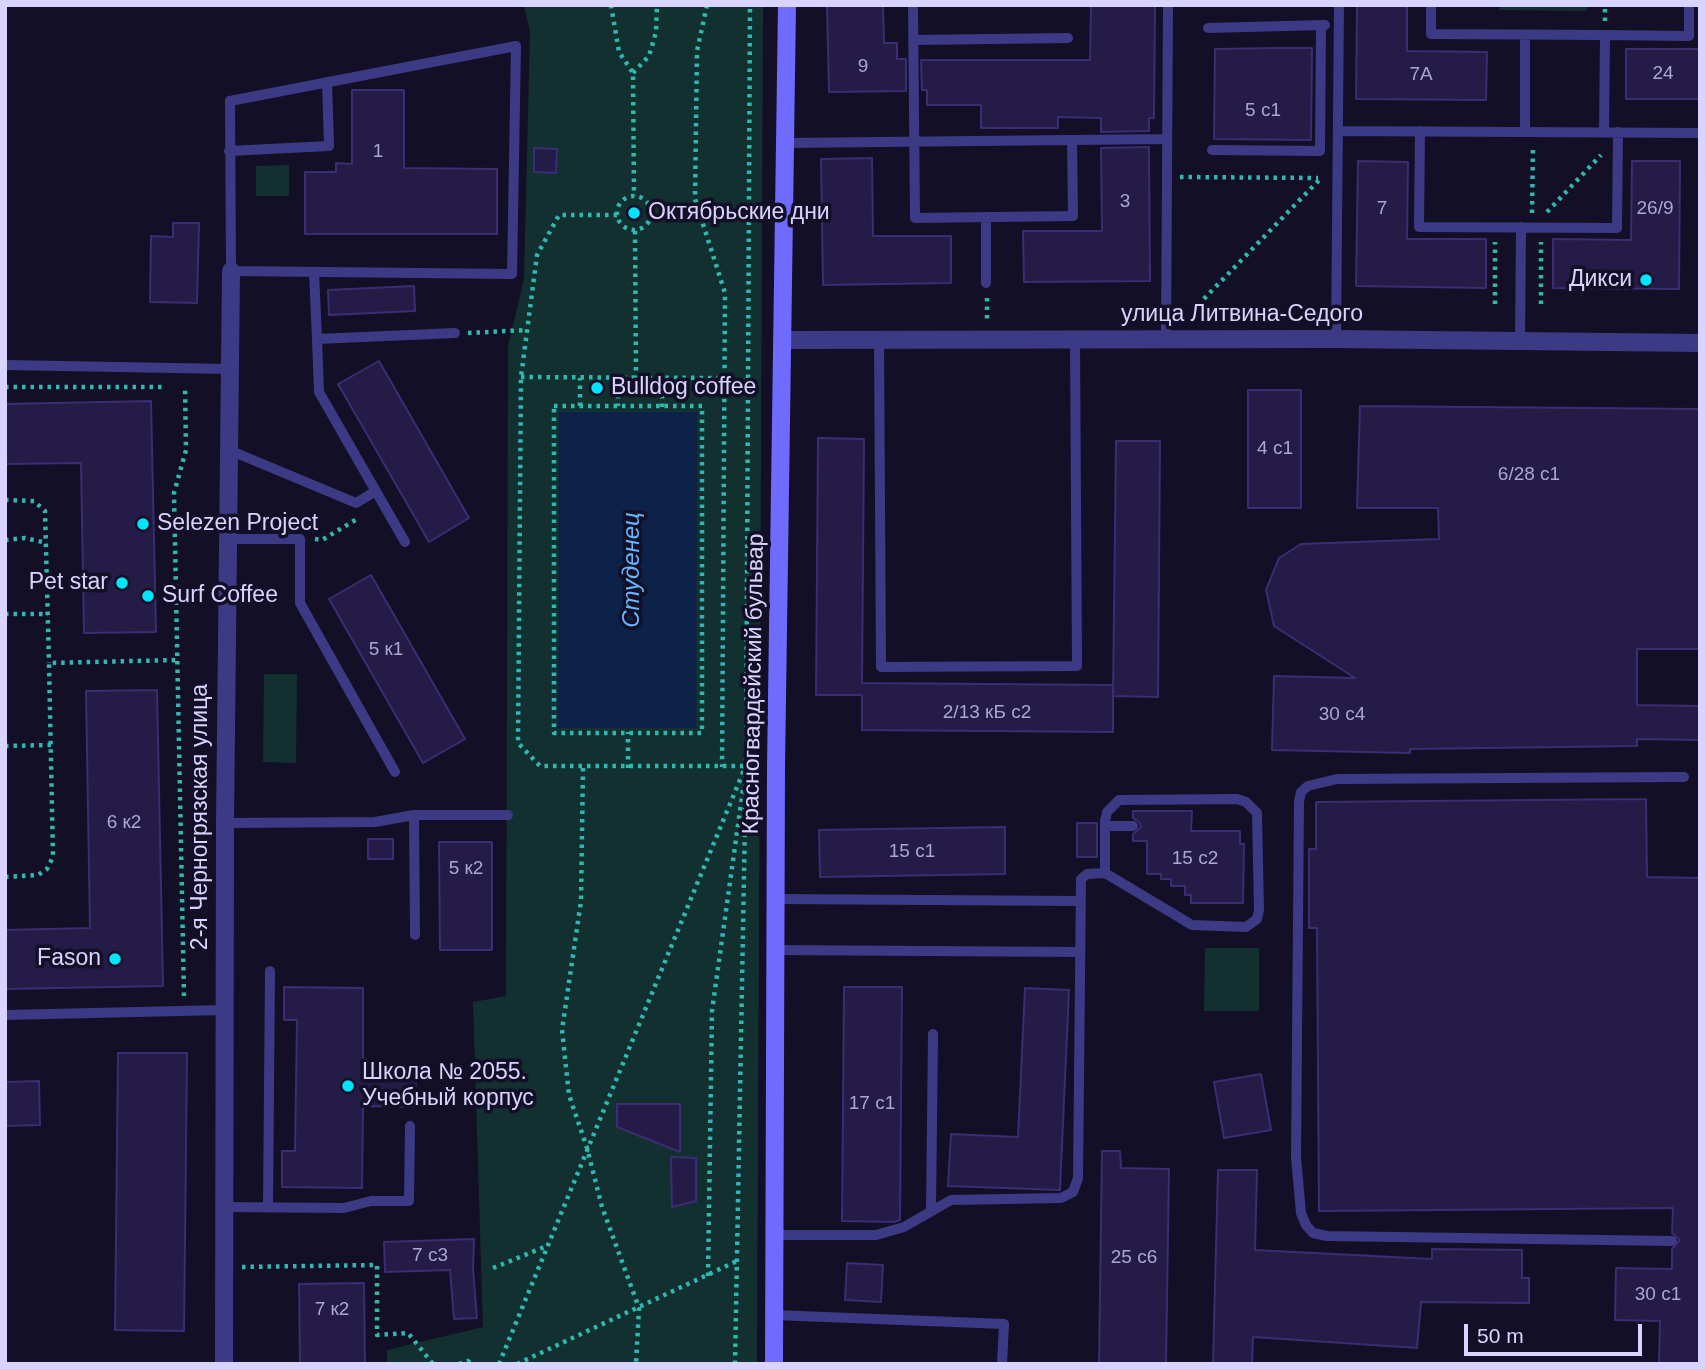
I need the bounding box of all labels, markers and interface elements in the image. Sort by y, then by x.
house number: 9 [858,56,868,78]
house number: 24 [1652,63,1674,85]
house number: 7А [1409,64,1433,86]
house number: 5 с1 [1245,100,1281,122]
house number: 1 [373,141,383,163]
house number: 3 [1120,191,1130,213]
house number: 7 [1377,198,1387,220]
house number: 26/9 [1637,198,1673,220]
place label: Октябрьские дни [648,199,830,227]
marker: Октябрьские дни [626,205,642,221]
place label: Дикси [1569,266,1632,294]
marker: Дикси [1638,272,1654,288]
street label: улица Литвина-Седого [1121,301,1363,329]
place label: Bulldog coffee [611,374,756,402]
marker: Bulldog coffee [589,380,605,396]
house number: 4 с1 [1257,438,1293,460]
house number: 6/28 с1 [1498,464,1560,486]
place label: Selezen Project [157,510,318,538]
water label: Студенец [618,512,646,628]
marker: Selezen Project [135,516,151,532]
street label: Красногвардейский бульвар [738,533,770,835]
place label: Pet star [29,569,108,597]
marker: Pet star [114,575,130,591]
place label: Surf Coffee [162,582,278,610]
marker: Surf Coffee [140,588,156,604]
house number: 5 к1 [369,639,403,661]
street label: 2-я Черногрязская улица [187,684,215,950]
house number: 2/13 кБ с2 [943,702,1031,724]
house number: 30 с4 [1319,704,1365,726]
house number: 6 к2 [107,812,141,834]
house number: 15 с1 [889,841,935,863]
house number: 15 с2 [1172,848,1218,870]
house number: 5 к2 [449,858,483,880]
place label: Fason [37,945,101,973]
marker: Fason [107,951,123,967]
place label: Школа № 2055. Учебный корпус [362,1059,534,1113]
marker: Школа № 2055. Учебный корпус [340,1078,356,1094]
house number: 17 с1 [849,1093,895,1115]
house number: 7 с3 [412,1245,448,1267]
house number: 25 с6 [1111,1247,1157,1269]
house number: 30 с1 [1635,1284,1681,1306]
house number: 7 к2 [315,1299,349,1321]
scale bar [1467,1310,1646,1354]
text: 50 m [1477,1324,1524,1347]

